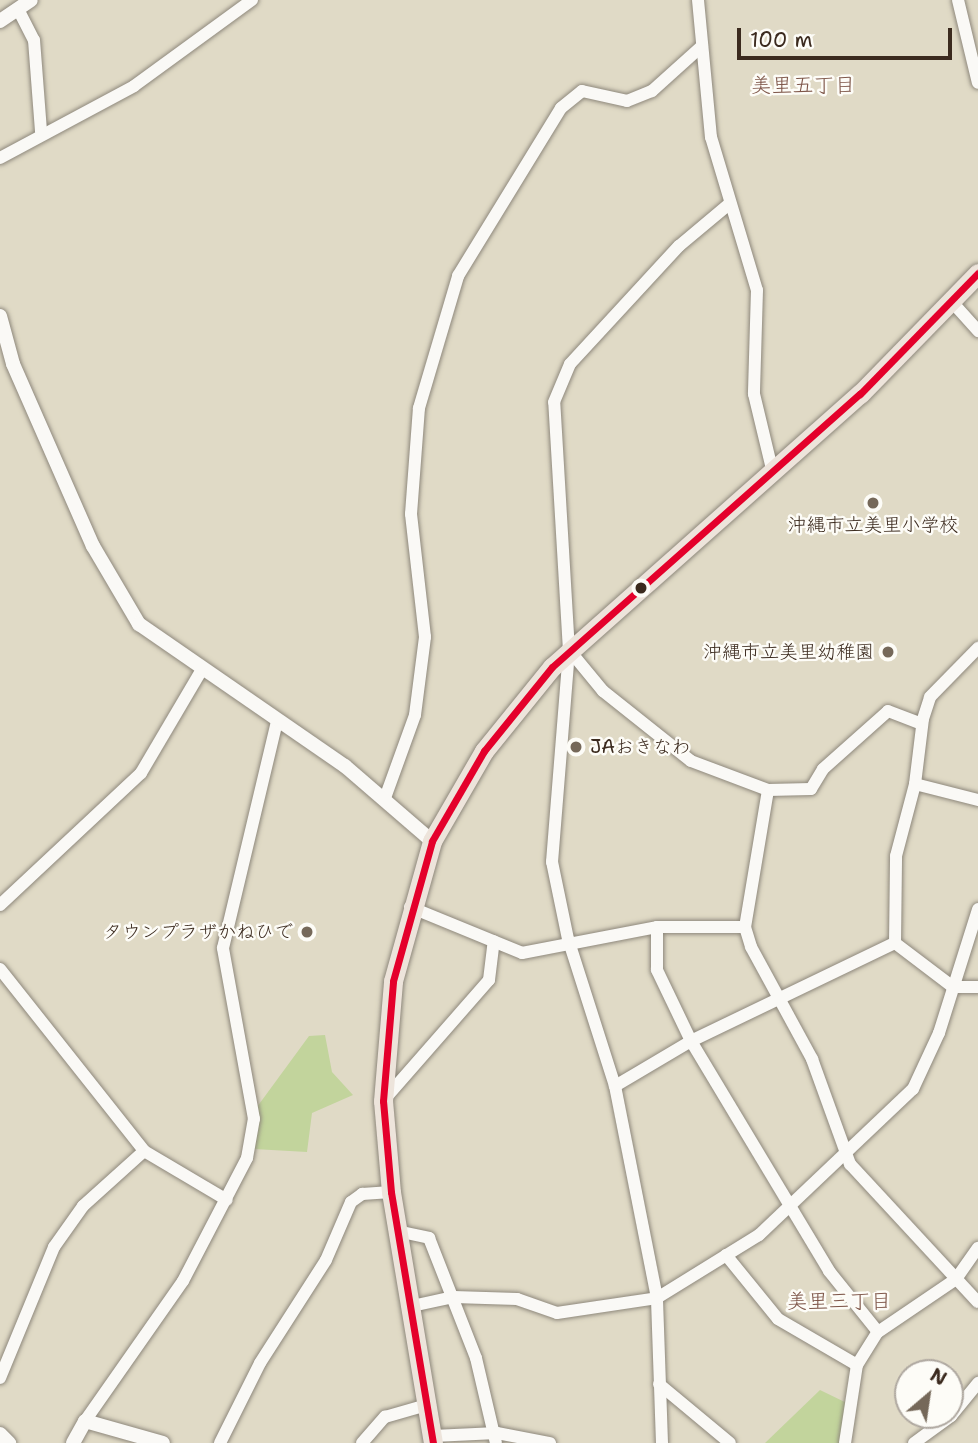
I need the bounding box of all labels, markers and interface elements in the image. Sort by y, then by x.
scale bar [740,14,955,58]
text: 100 m [750,26,813,54]
district label: 美里五丁目 [751,72,855,98]
marker: 沖縄市立美里小学校 [865,495,881,511]
place label: 沖縄市立美里小学校 [788,514,958,536]
unlabelled marker [634,581,648,595]
place label: 沖縄市立美里幼稚園 [703,641,874,663]
marker: 沖縄市立美里幼稚園 [880,644,896,660]
place label: JAおきなわ [590,736,691,758]
marker: JAおきなわ [568,739,584,755]
place label: タウンプラザかねひで [103,921,293,943]
marker: タウンプラザかねひで [299,924,315,940]
district label: 美里三丁目 [787,1288,891,1314]
north arrow [894,1359,964,1429]
text: N [926,1362,951,1392]

